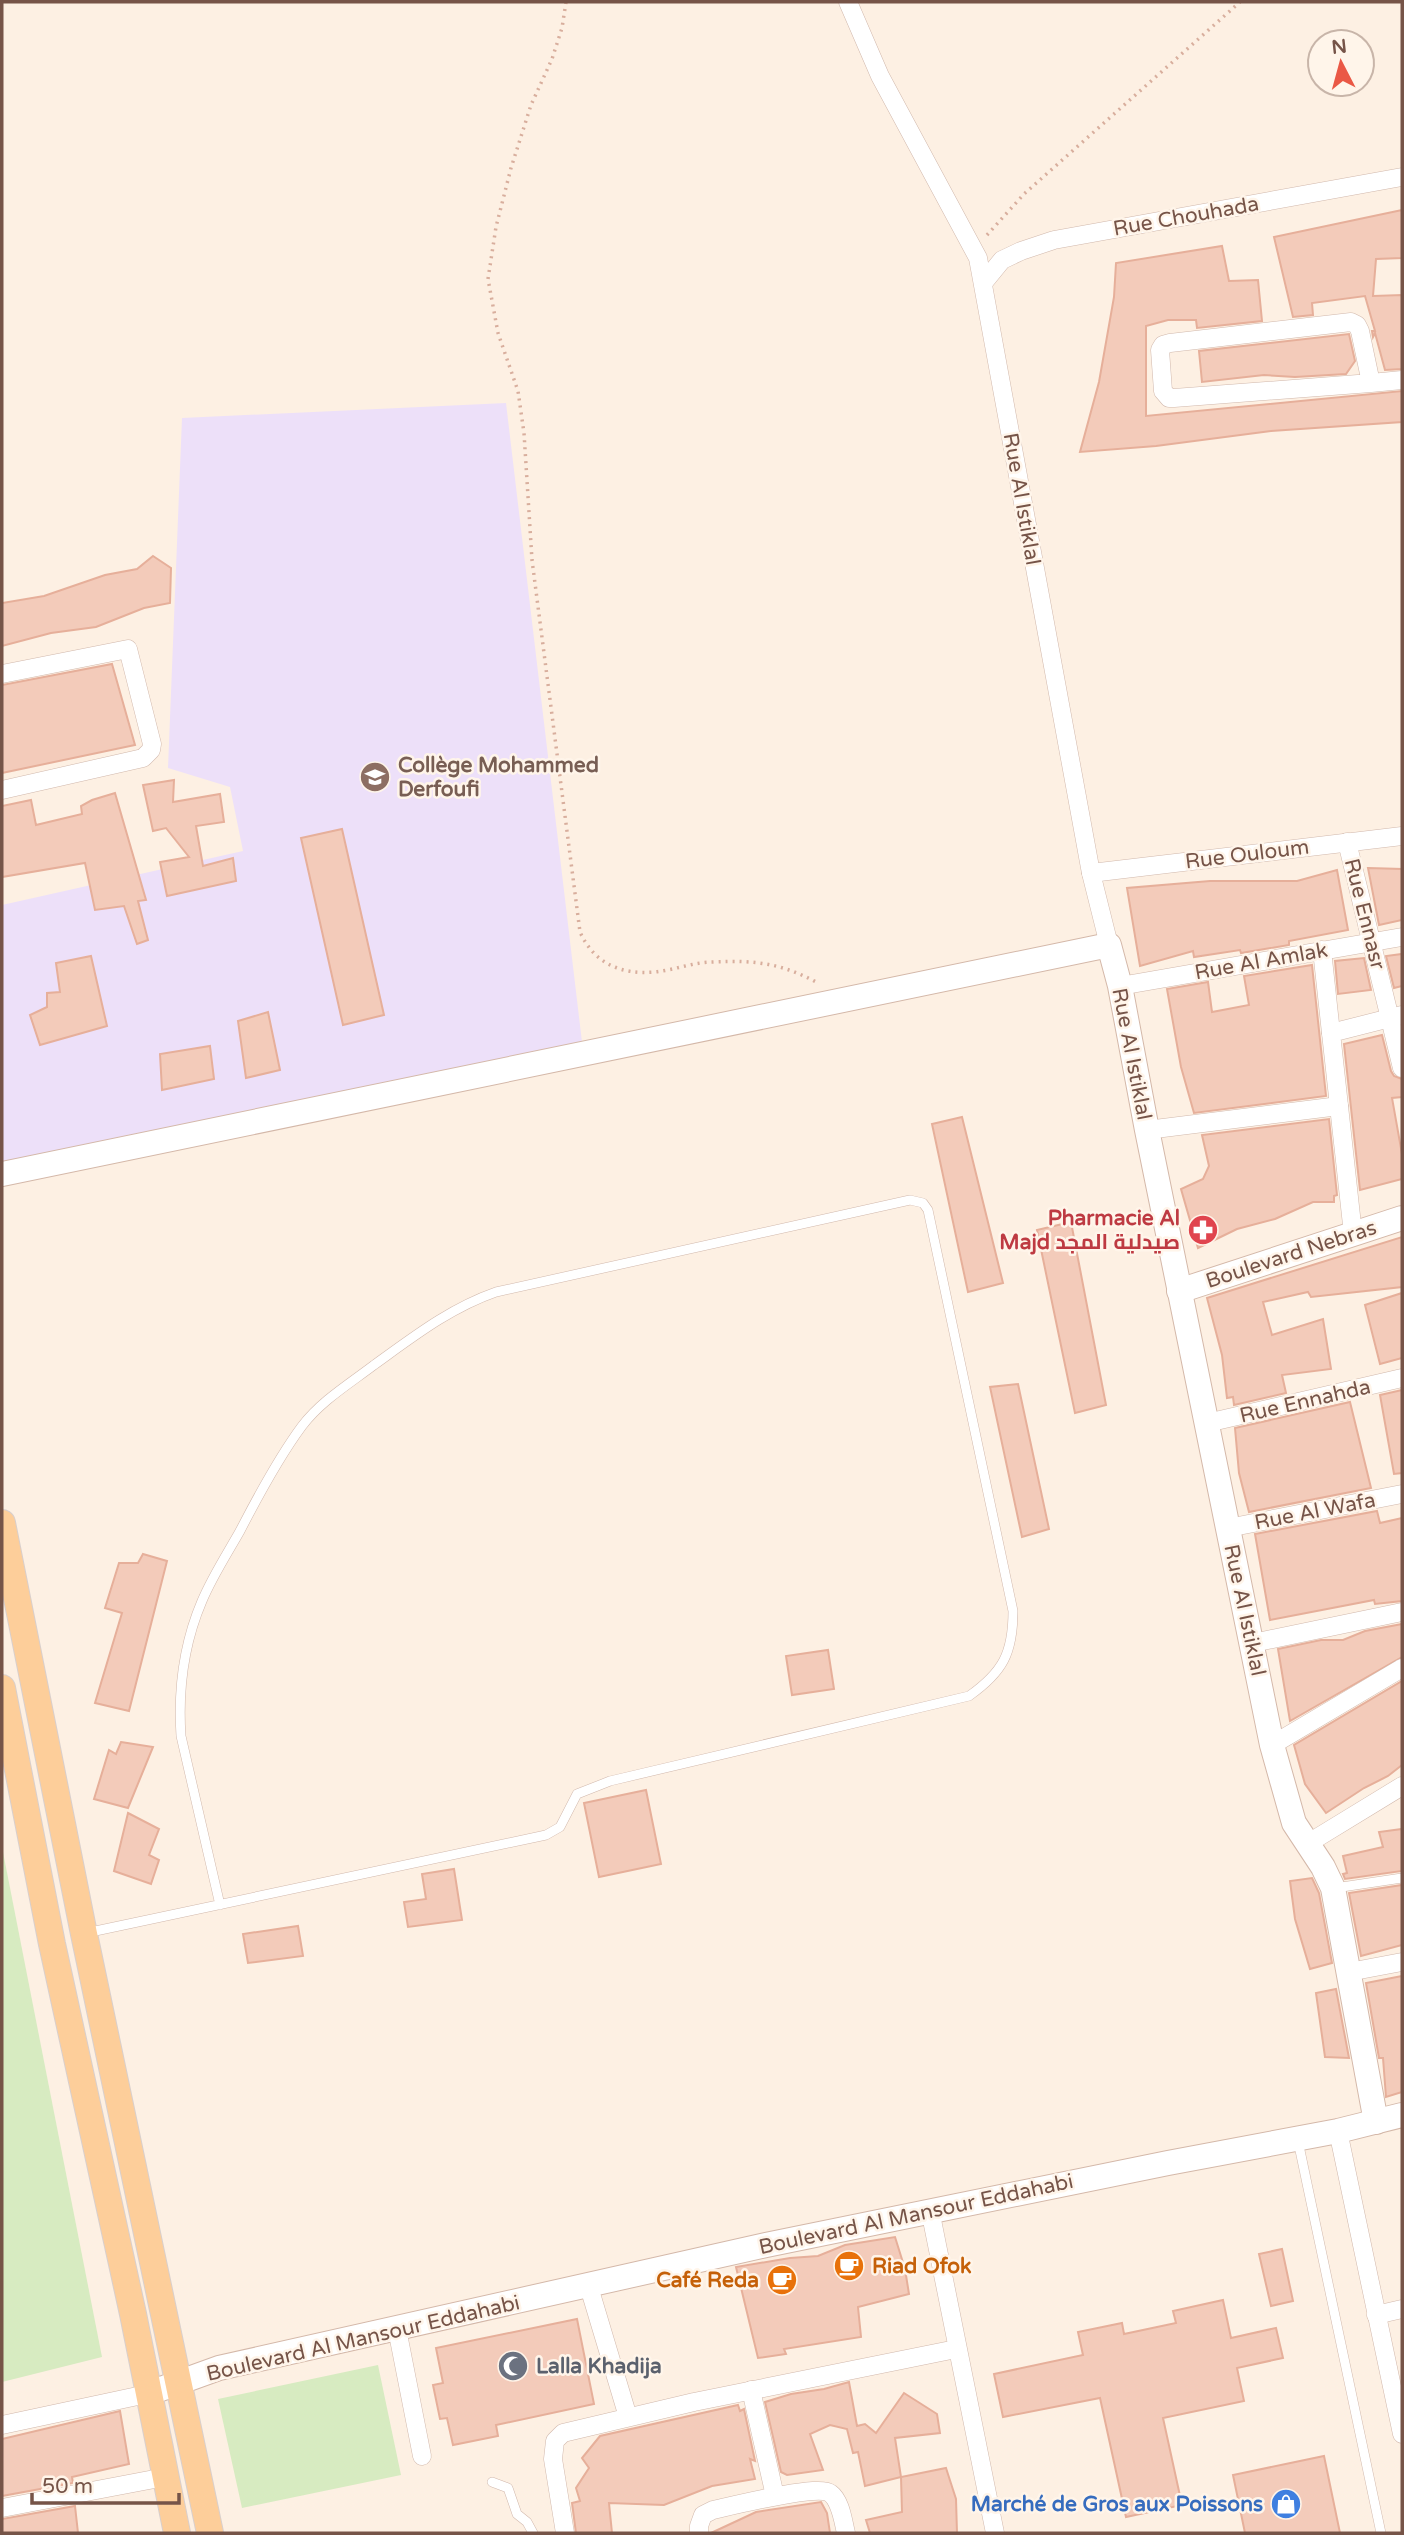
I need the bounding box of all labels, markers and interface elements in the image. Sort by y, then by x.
north arrow [1306,28,1376,98]
text: N [1331,35,1348,59]
street label: Rue Chouhada [1111,191,1261,242]
street label: Rue Al Istiklal [998,431,1045,567]
place label: Collège Mohammed Derfoufi [398,753,599,802]
school or university icon: Collège Mohammed Derfoufi [358,760,392,794]
street label: Rue Ouloum [1184,834,1311,875]
street label: Rue Ennasr [1339,856,1390,972]
street label: Rue Al Amlak [1193,937,1330,985]
street label: Rue Al Istiklal [1106,986,1157,1122]
place label: Pharmacie Al Majd صيدلية المجد [999,1206,1180,1255]
pharmacy icon: Pharmacie Al Majd صيدلية المجد [1186,1213,1220,1247]
street label: Boulevard Nebras [1203,1215,1380,1294]
street label: Rue Ennahda [1237,1374,1373,1429]
street label: Rue Al Wafa [1252,1488,1378,1535]
street label: Rue Al Istiklal [1218,1542,1271,1678]
street label: Boulevard Al Mansour Eddahabi [757,2169,1076,2260]
cafe icon: Riad Ofok [832,2249,866,2283]
place label: Riad Ofok [872,2254,972,2279]
cafe icon: Café Reda [765,2263,799,2297]
place label: Café Reda [656,2268,759,2293]
street label: Boulevard Al Mansour Eddahabi [204,2290,522,2387]
mosque icon: Lalla Khadija [496,2349,530,2383]
place label: Lalla Khadija [536,2354,662,2379]
scale bar [32,2462,178,2506]
text: 50 m [42,2474,93,2499]
shop icon: Marché de Gros aux Poissons [1269,2487,1303,2521]
place label: Marché de Gros aux Poissons [971,2492,1263,2517]

